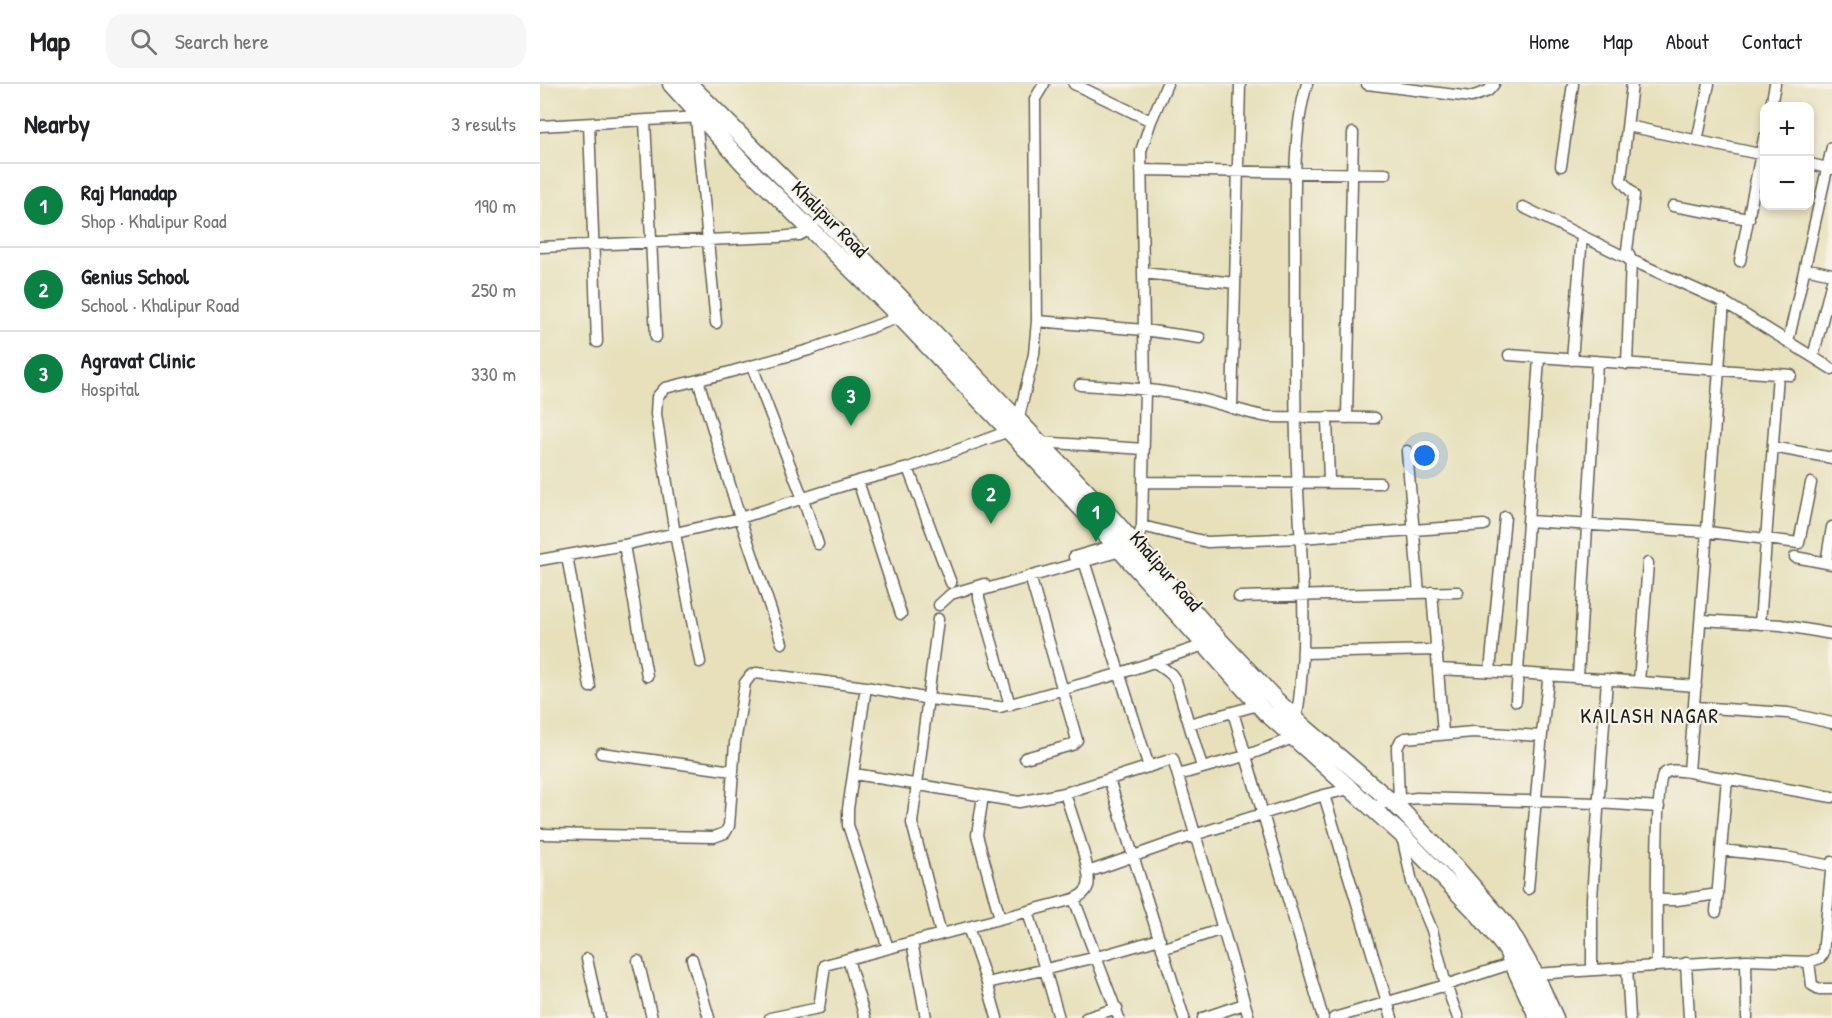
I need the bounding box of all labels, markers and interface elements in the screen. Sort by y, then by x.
search box [106,14,526,68]
text: Map [30,22,70,60]
icon: search [127,25,160,58]
text: Search here [175,26,269,56]
text: Home [1529,27,1570,56]
text: Map [1603,27,1633,56]
text: About [1666,27,1709,56]
text: Contact [1742,27,1802,56]
map controls [1760,102,1814,210]
button: + [1760,102,1814,156]
text: Nearby [24,106,90,141]
text: 3 results [451,110,516,137]
button: − [1760,156,1814,210]
street label: Khalipur Road [786,174,875,263]
text: Raj Manadap [81,177,177,207]
text: 1 [40,192,47,219]
text: 190 m [474,192,516,219]
text: Shop · Khalipur Road [81,207,227,234]
text: Genius School [81,261,189,291]
text: 2 [39,276,48,303]
text: 250 m [471,276,516,303]
text: School · Khalipur Road [81,291,239,318]
text: Agravat Clinic [81,345,195,375]
text: 3 [39,360,48,387]
text: 330 m [471,360,516,387]
text: Hospital [81,375,139,402]
pin: 3 [832,376,870,426]
your location [1410,441,1439,470]
pin: 2 [972,474,1010,524]
pin: 1 [1076,492,1116,542]
street label: Khalipur Road [1124,525,1209,617]
district label: KAILASH NAGAR [1580,701,1720,730]

